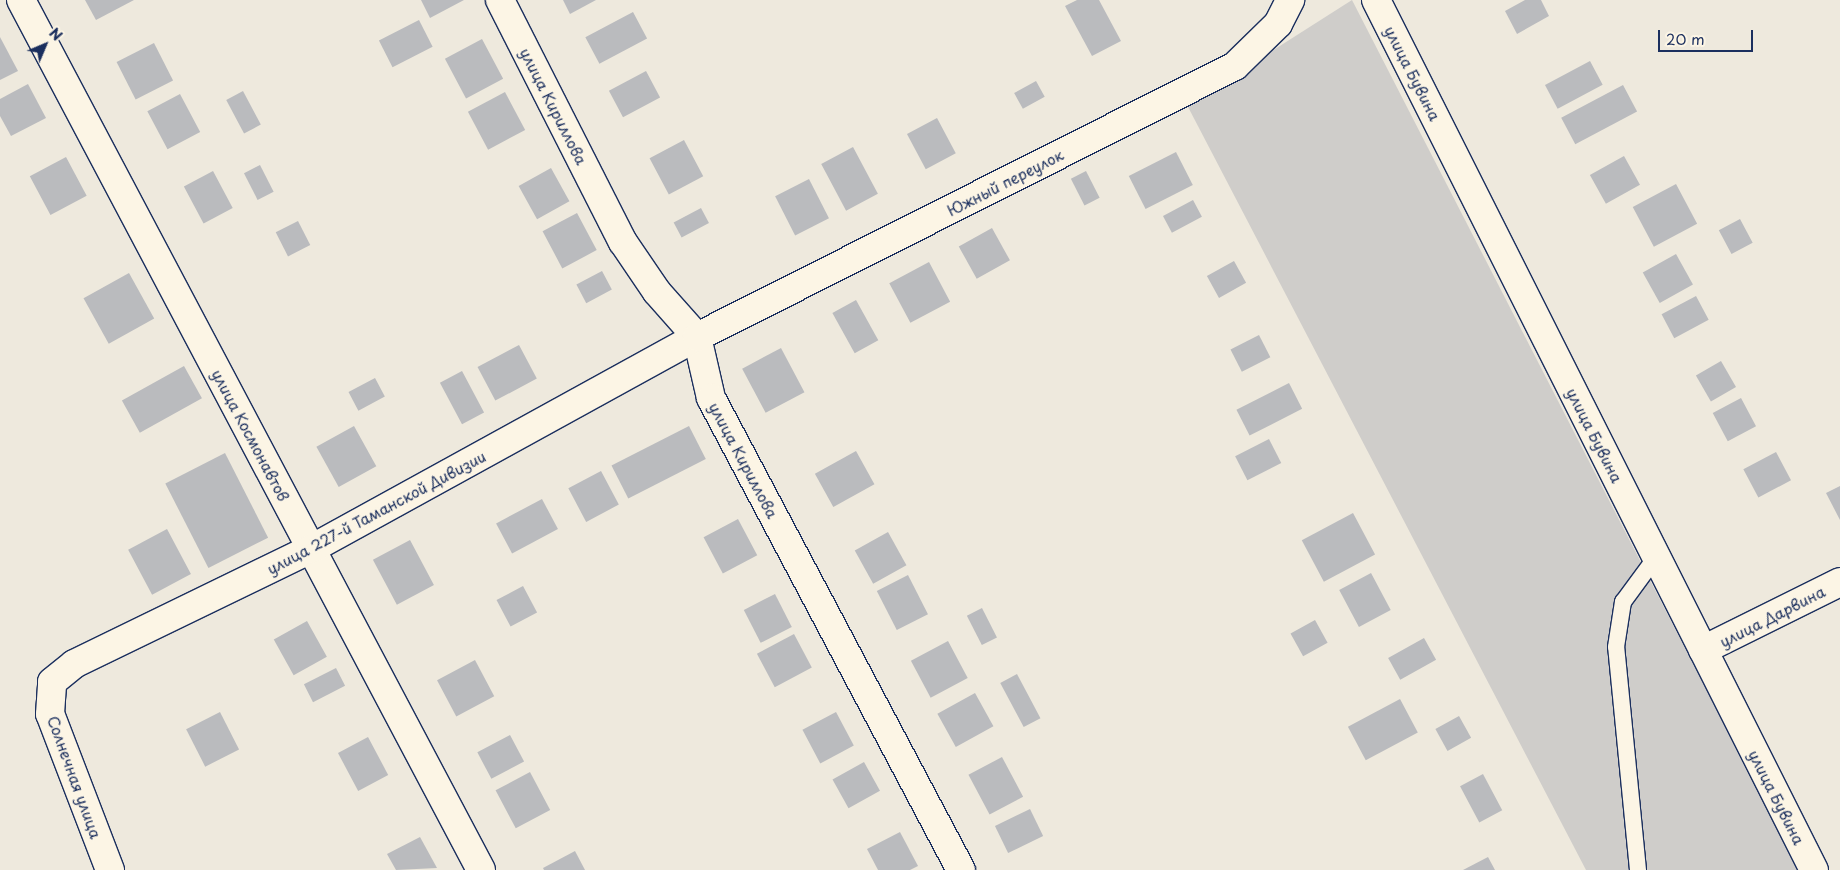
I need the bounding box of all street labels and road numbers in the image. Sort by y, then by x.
street label: улица Бувина [1381,22,1445,124]
street label: улица Кириллова [517,44,591,168]
street label: Южный переулок [944,145,1066,219]
street label: улица Космонавтов [208,366,294,504]
street label: улица Бувина [1563,384,1627,486]
street label: улица Кириллова [706,399,782,521]
street label: улица 227-й Таманской Дивизии [263,446,489,578]
street label: улица Дарвина [1716,581,1828,651]
street label: Солнечная улица [44,713,106,841]
street label: улица Бувина [1745,746,1809,848]

